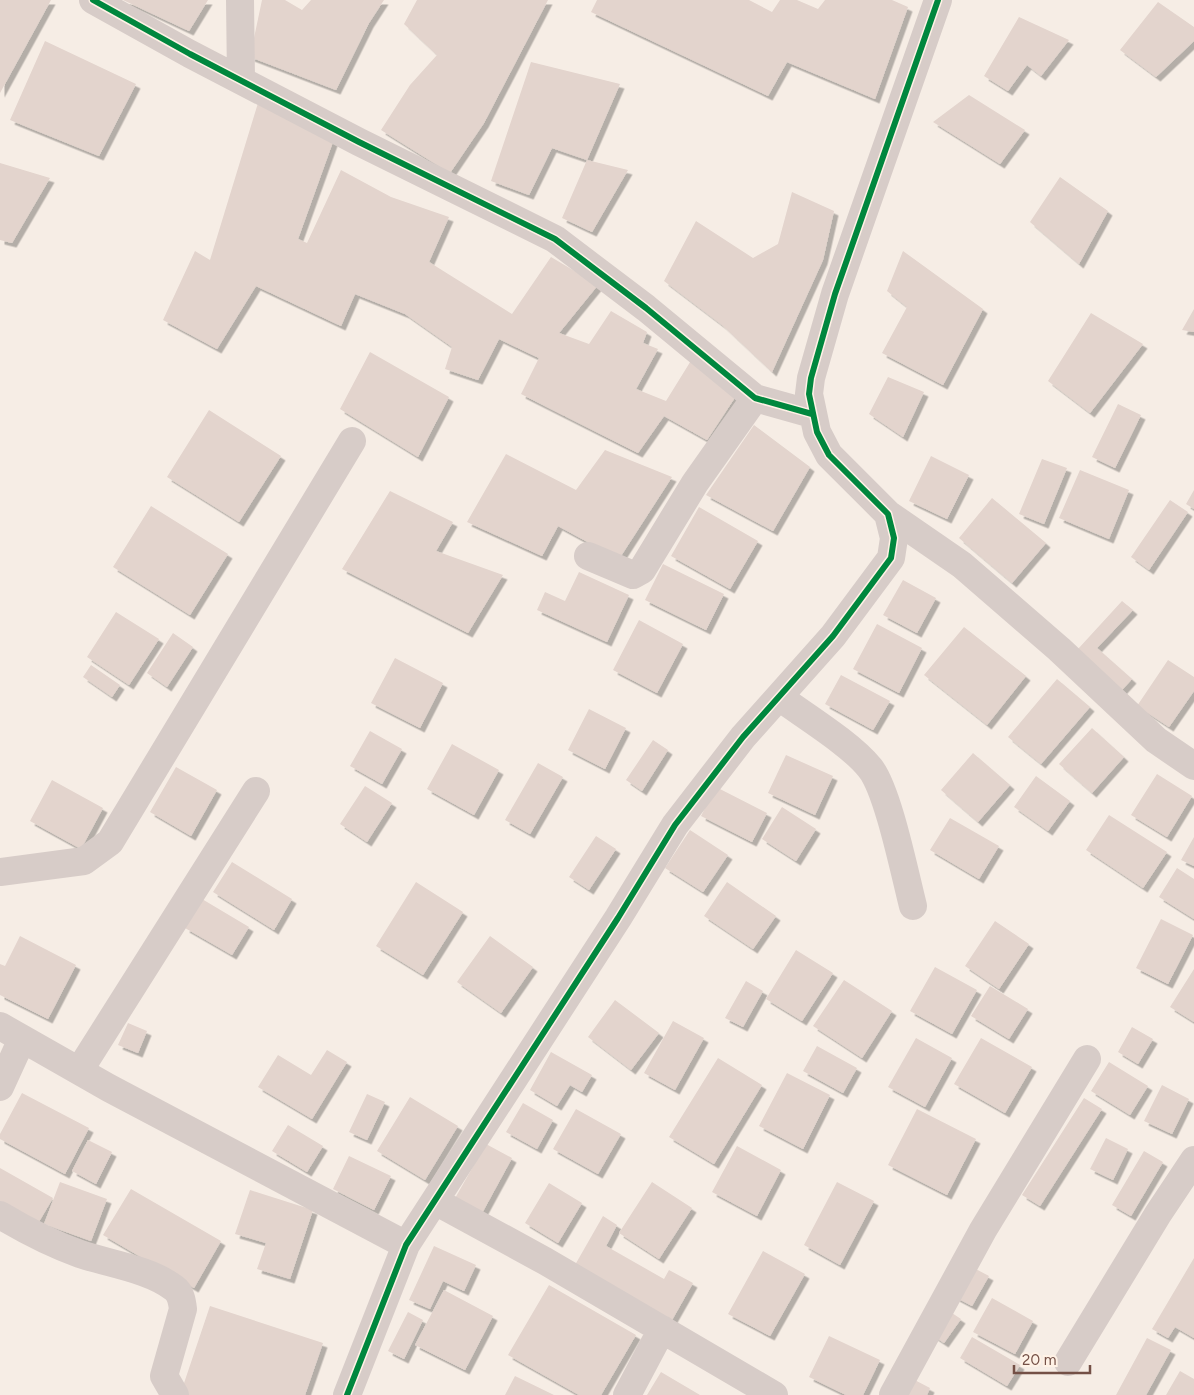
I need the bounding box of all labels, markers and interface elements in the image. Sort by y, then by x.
scale bar [1014,1342,1090,1374]
text: 20 m [1022,1351,1056,1369]

